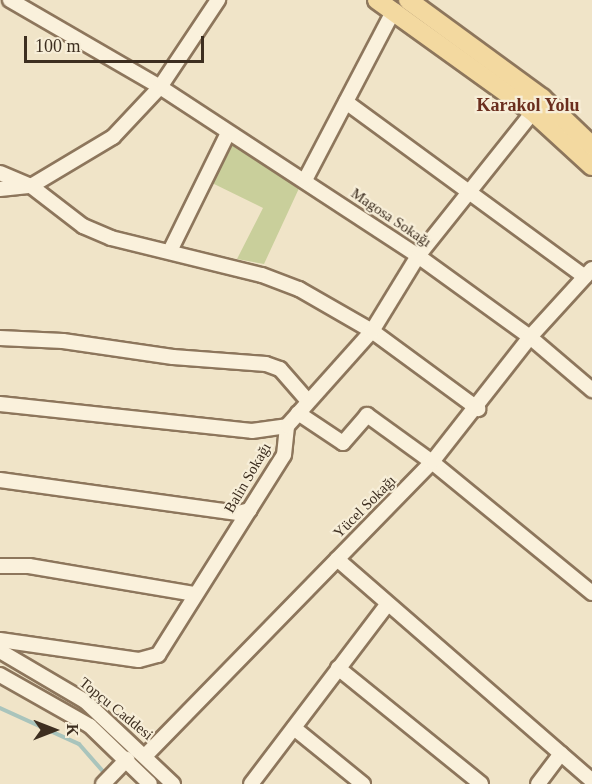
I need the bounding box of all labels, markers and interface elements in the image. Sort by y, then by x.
scale bar [27,24,207,62]
text: 100 m [35,36,81,56]
district label: Karakol Yolu [476,94,580,116]
street label: Magosa Sokağı [347,185,435,251]
street label: Balin Sokağı [221,440,275,516]
street label: Yücel Sokağı [330,472,400,542]
street label: Topçu Caddesi [76,674,156,744]
north arrow [24,700,84,760]
text: K [64,724,81,736]

